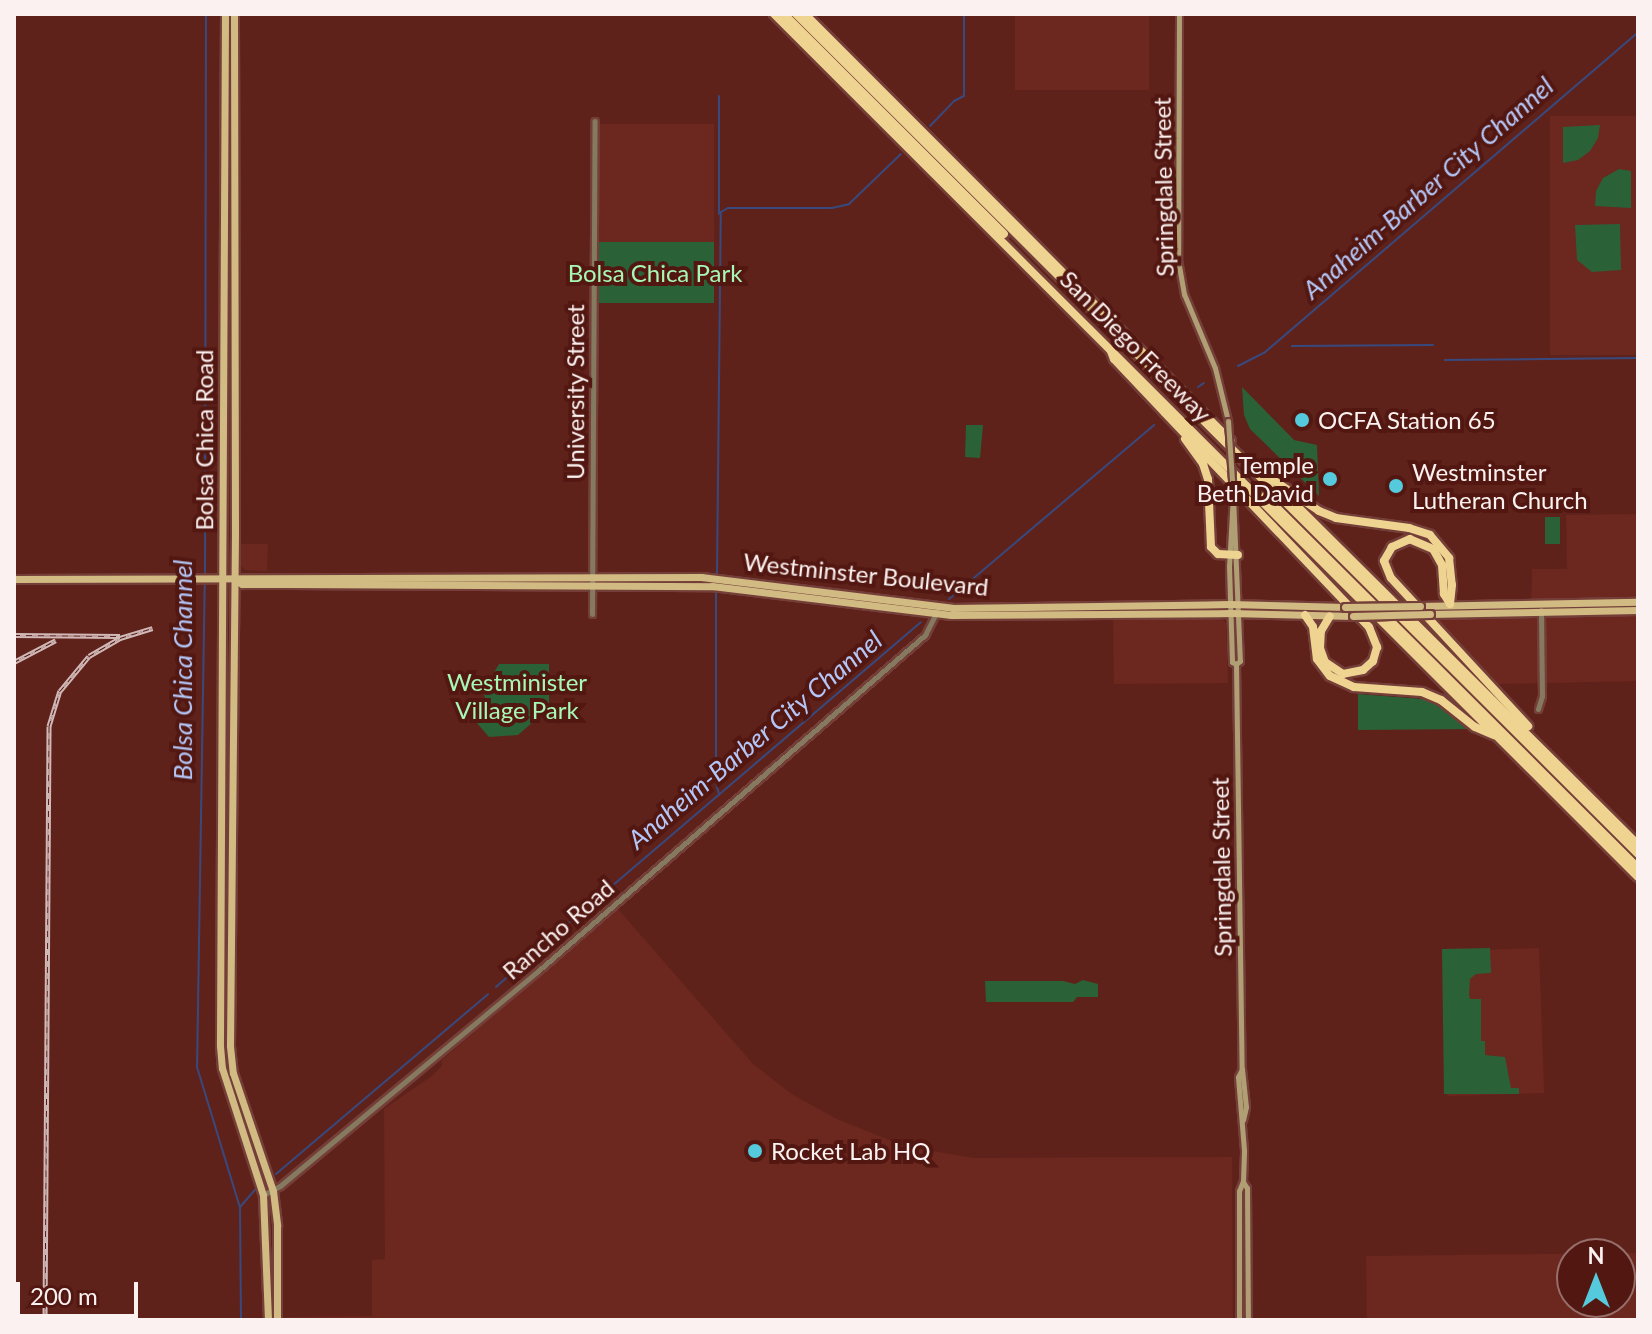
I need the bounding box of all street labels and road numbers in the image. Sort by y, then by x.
street label: Springdale Street [1147,97,1179,277]
street label: San Diego Freeway [1055,265,1217,427]
street label: University Street [561,304,589,480]
street label: Bolsa Chica Road [190,349,218,531]
street label: Westminster Boulevard [742,547,990,601]
street label: Springdale Street [1205,777,1237,957]
street label: Rancho Road [496,873,620,985]

